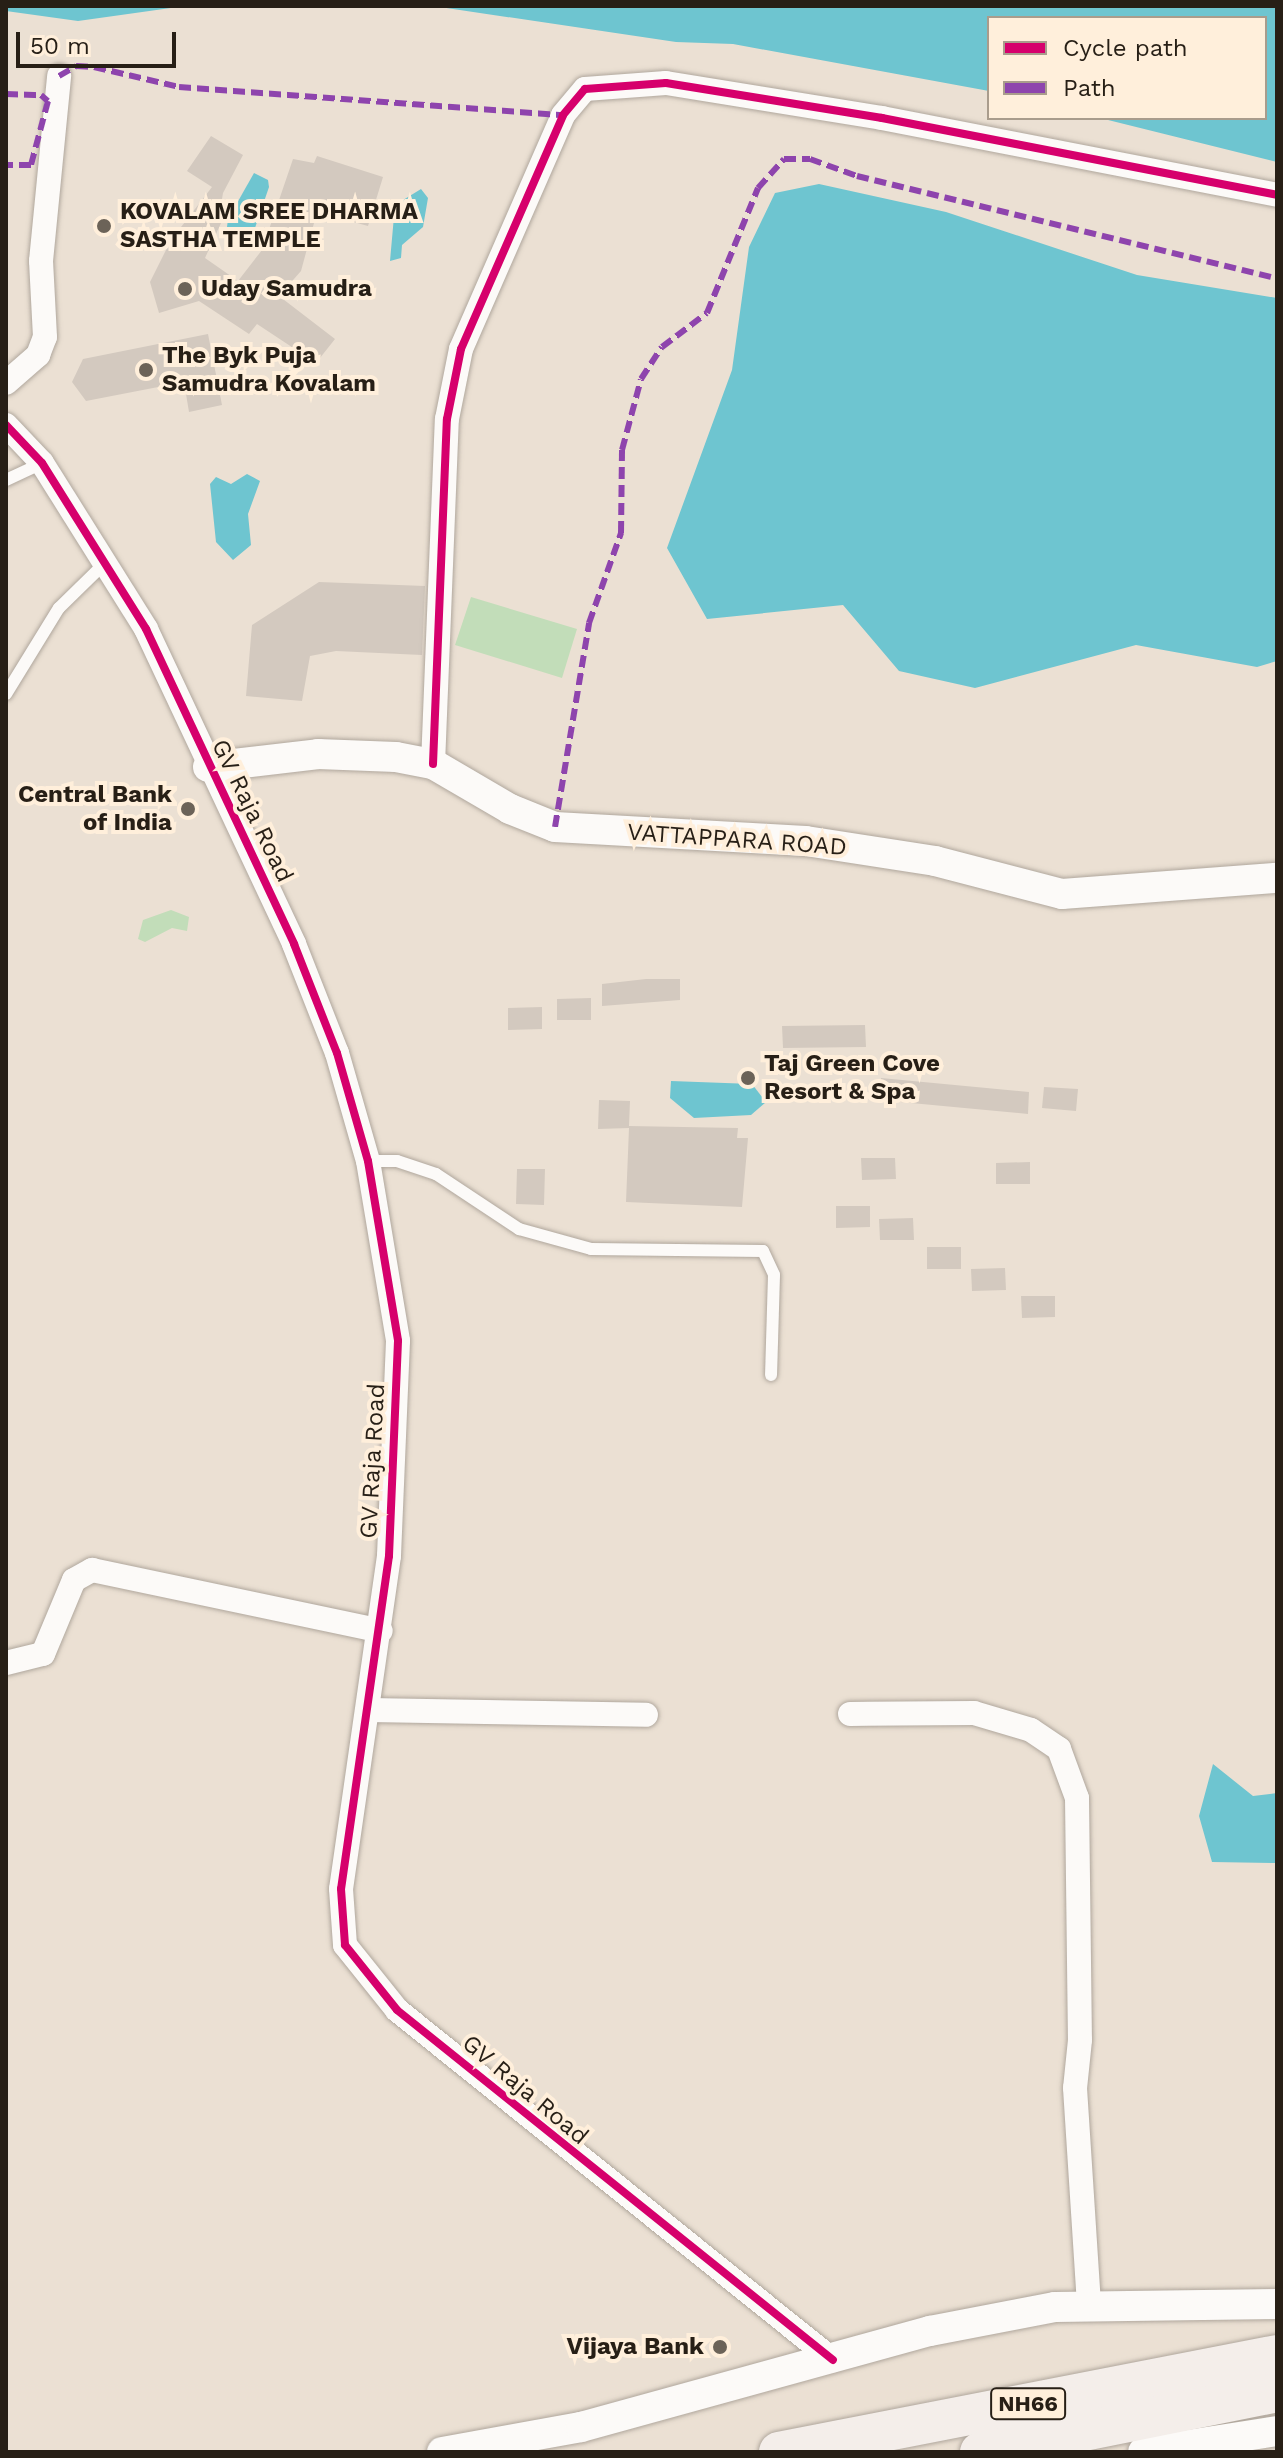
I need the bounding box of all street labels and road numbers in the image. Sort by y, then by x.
street label: GV Raja Road [205,734,299,888]
street label: VATTAPPARA ROAD [626,818,848,862]
street label: GV Raja Road [355,1382,391,1540]
street label: GV Raja Road [456,2028,594,2152]
road number: NH66 [990,2386,1066,2422]

